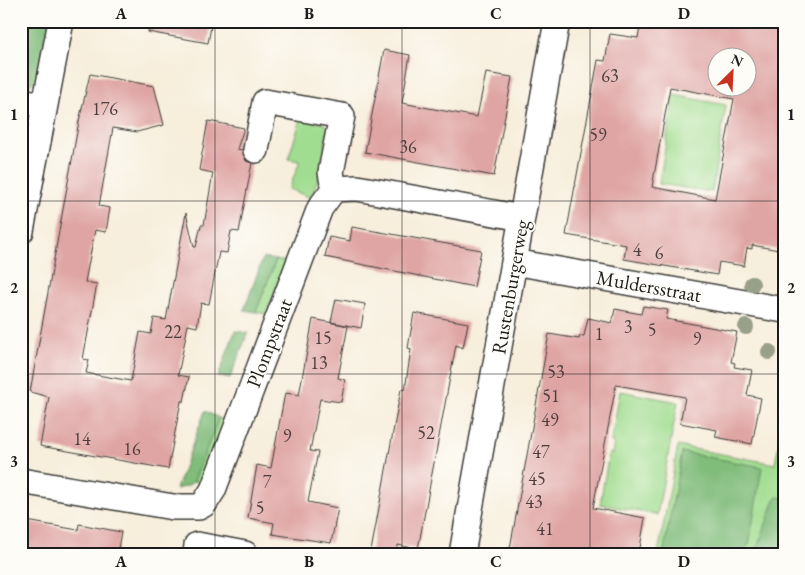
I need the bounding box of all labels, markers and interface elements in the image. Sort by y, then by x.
text: A [114,3,127,24]
text: B [304,3,314,24]
text: C [490,3,502,24]
text: D [678,3,690,24]
north arrow [708,48,758,98]
text: N [728,50,747,71]
house number: 63 [601,64,619,87]
house number: 176 [92,97,118,120]
text: 1 [10,104,18,125]
text: 1 [787,104,795,125]
house number: 59 [589,123,607,146]
house number: 36 [399,135,417,158]
street label: Rustenburgerweg [485,217,535,356]
house number: 4 [633,238,642,261]
house number: 6 [655,241,664,264]
street label: Muldersstraat [595,264,704,308]
text: 2 [10,277,19,298]
text: 2 [787,277,796,298]
street label: Plompstraat [240,294,298,391]
house number: 3 [624,315,632,338]
house number: 5 [648,318,656,341]
house number: 22 [164,320,182,343]
house number: 1 [595,322,603,345]
house number: 15 [314,326,332,349]
house number: 9 [693,327,702,350]
house number: 13 [310,351,328,374]
house number: 53 [547,360,565,383]
house number: 51 [542,384,560,407]
house number: 49 [541,408,559,431]
house number: 52 [417,421,435,444]
house number: 9 [283,424,292,447]
house number: 14 [73,427,91,450]
house number: 16 [123,437,141,460]
house number: 47 [532,440,550,463]
text: 3 [10,451,18,472]
text: 3 [787,451,795,472]
house number: 45 [528,467,546,490]
house number: 7 [263,470,272,493]
house number: 43 [525,490,543,513]
house number: 5 [256,496,264,519]
house number: 41 [536,517,554,540]
text: A [114,551,127,572]
text: B [304,551,314,572]
text: C [490,551,502,572]
text: D [678,551,690,572]

